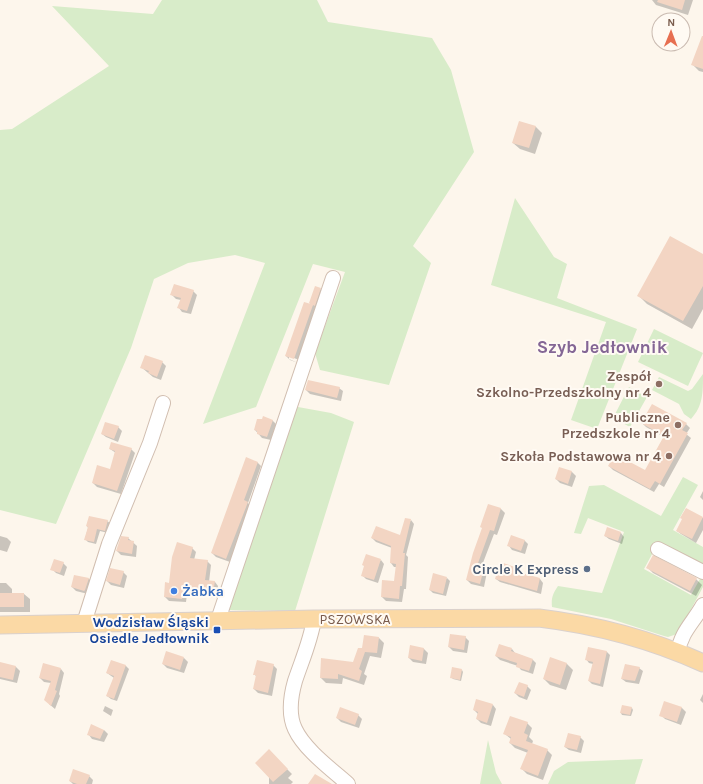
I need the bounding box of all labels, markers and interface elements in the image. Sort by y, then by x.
north arrow [651,12,691,52]
text: N [667,16,675,29]
district label: Szyb Jedłownik [537,336,668,358]
place label: Zespół Szkolno-Przedszkolny nr 4 [476,368,652,401]
marker: Zespół Szkolno-Przedszkolny nr 4 [654,379,664,389]
place label: Publiczne Przedszkole nr 4 [562,409,671,442]
marker: Publiczne Przedszkole nr 4 [673,420,683,430]
place label: Szkoła Podstawowa nr 4 [500,448,662,465]
marker: Szkoła Podstawowa nr 4 [664,451,674,461]
place label: Circle K Express [473,561,579,578]
marker: Circle K Express [582,564,592,574]
place label: Żabka [182,583,224,600]
marker: Żabka [169,586,179,596]
street label: PSZOWSKA [319,611,391,628]
place label: Wodzisław Śląski Osiedle Jedłownik [90,613,210,647]
marker: Wodzisław Śląski Osiedle Jedłownik [212,625,222,635]

